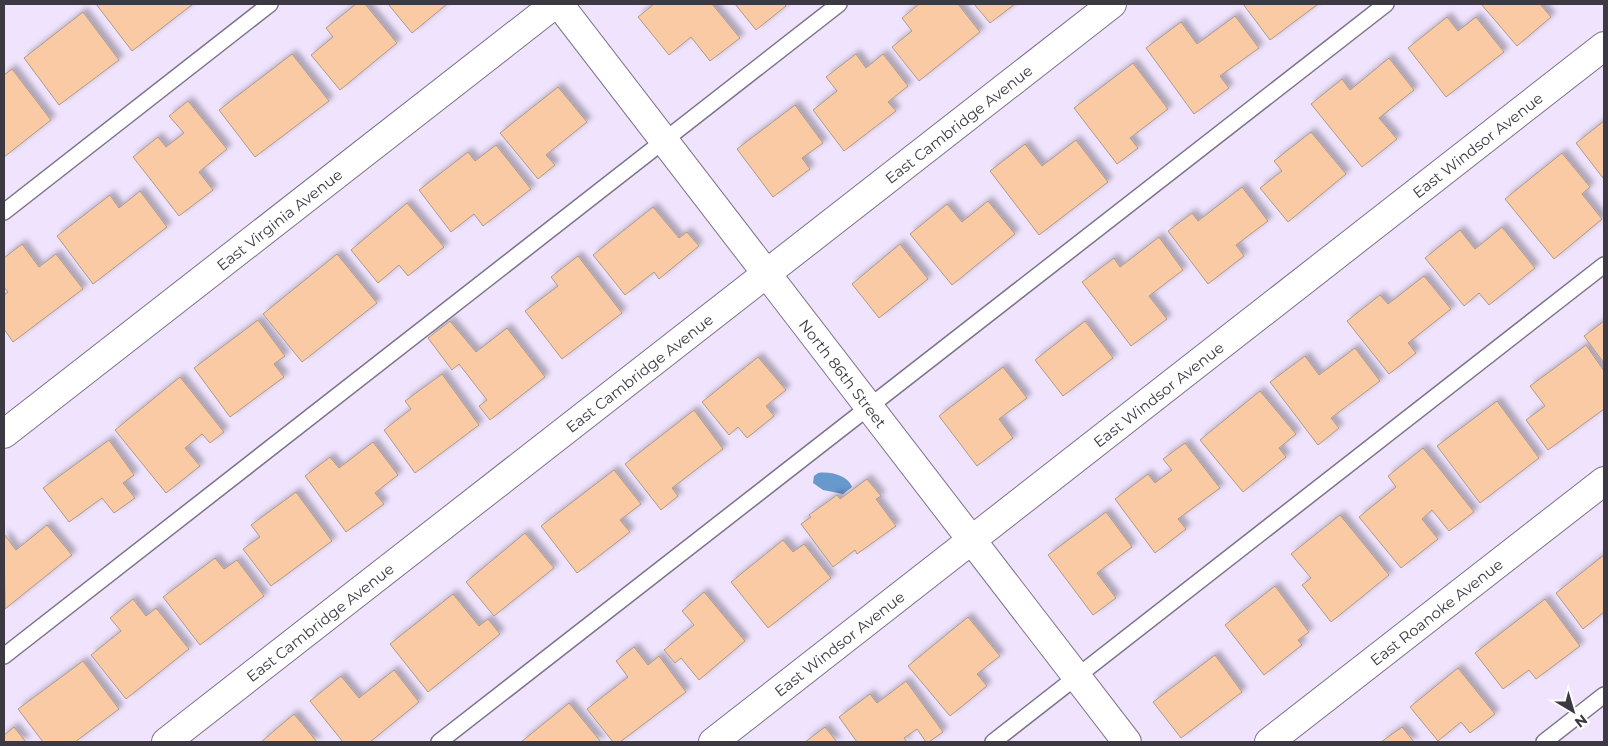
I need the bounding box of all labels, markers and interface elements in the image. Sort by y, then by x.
street label: East Cambridge Avenue [881,60,1036,187]
street label: East Windsor Avenue [1408,88,1546,202]
street label: East Virginia Avenue [213,164,346,274]
street label: East Cambridge Avenue [562,310,717,436]
street label: North 86th Street [795,315,891,432]
street label: East Windsor Avenue [1089,337,1227,451]
street label: East Roanoke Avenue [1366,554,1506,669]
street label: East Cambridge Avenue [242,559,397,685]
street label: East Windsor Avenue [770,587,908,700]
north arrow [1548,686,1598,736]
text: N [1571,711,1591,732]

